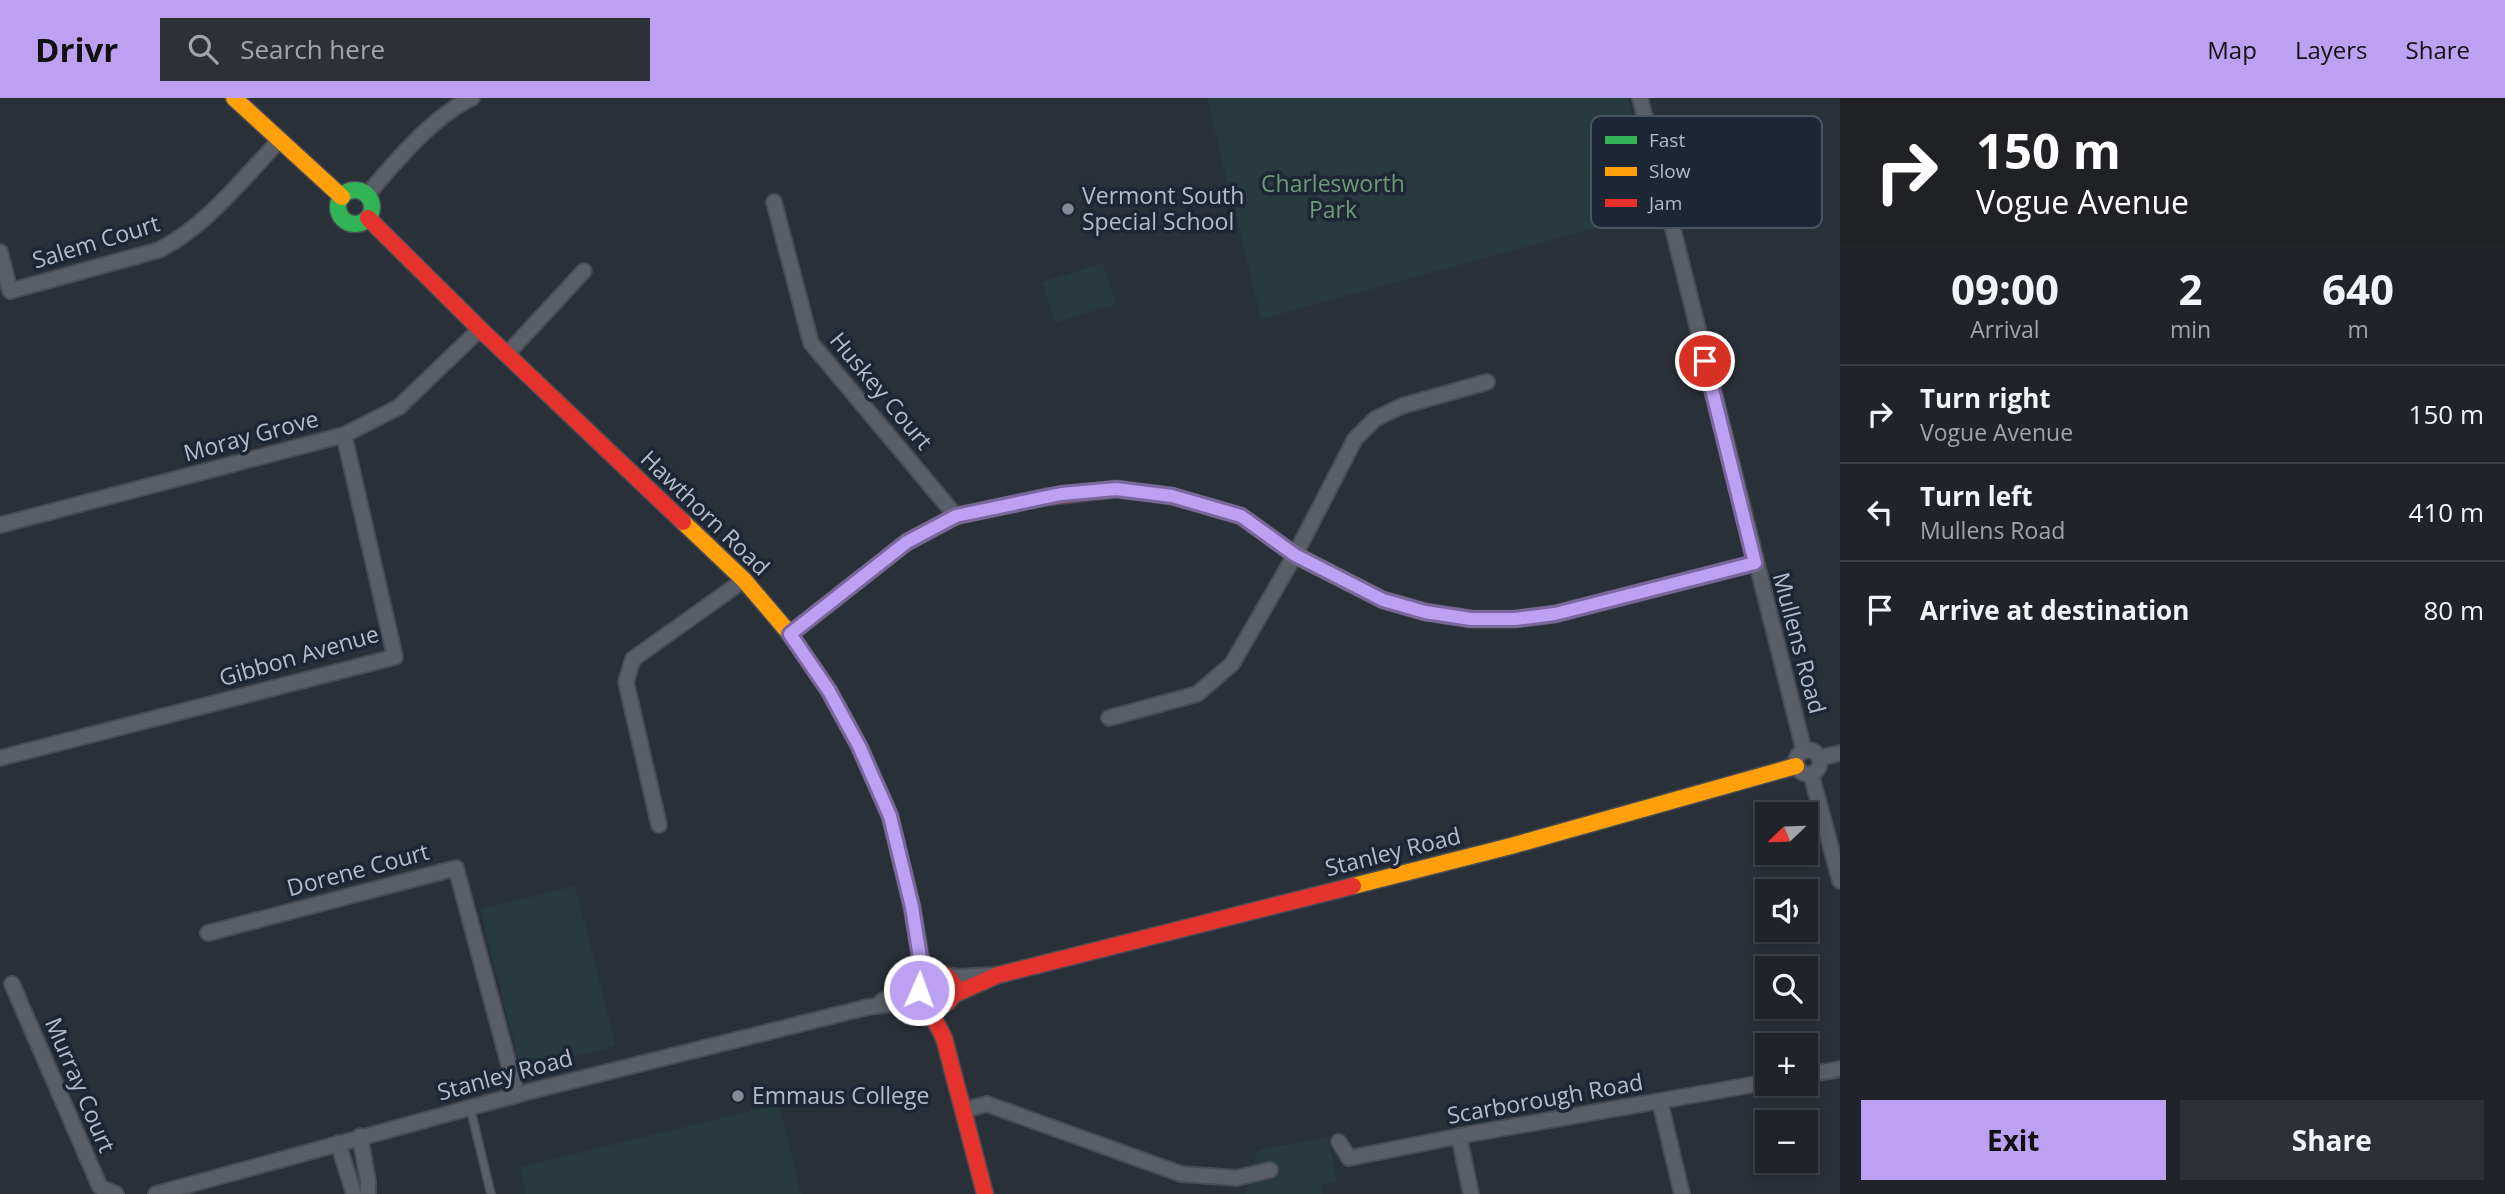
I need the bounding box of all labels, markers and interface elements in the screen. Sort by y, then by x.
search box [160,18,650,81]
text: Drivr [35,27,118,72]
icon: search [184,30,222,68]
text: Search here [240,31,385,67]
text: Map [2207,33,2257,66]
text: Layers [2295,33,2368,66]
text: Share [2406,33,2470,66]
legend [1591,116,1822,228]
text: 150 m [1976,117,2121,183]
icon: right [1861,126,1952,217]
text: Fast [1649,127,1685,153]
text: Slow [1649,158,1691,184]
park label: Charlesworth Park [1261,167,1405,225]
place label: Vermont South Special School [1082,179,1244,237]
text: Vogue Avenue [1976,180,2189,223]
text: Jam [1647,190,1682,216]
marker: Vermont South Special School [1060,201,1076,217]
street label: Salem Court [28,207,163,276]
text: 09:00 [1951,260,2059,317]
text: 2 [2178,260,2203,317]
text: 640 [2322,260,2394,317]
text: Arrival [1970,313,2040,345]
text: min [2170,313,2211,345]
text: m [2347,313,2369,345]
street label: Huskey Court [823,325,940,456]
pin [1675,331,1735,391]
icon: arrive [1686,342,1724,380]
text: Turn right [1920,380,2051,416]
icon: right [1861,395,1899,433]
text: 150 m [2409,396,2484,432]
street label: Moray Grove [180,402,322,468]
text: Vogue Avenue [1920,416,2073,448]
street label: Hawthorn Road [634,442,777,582]
text: Turn left [1920,478,2032,514]
icon: left [1861,493,1899,531]
text: 410 m [2409,494,2484,530]
text: Mullens Road [1920,514,2065,546]
street label: Mullens Road [1766,568,1834,717]
icon: arrive [1861,591,1899,629]
text: Arrive at destination [1920,592,2189,628]
text: 80 m [2423,592,2484,628]
street label: Gibbon Avenue [215,617,382,693]
north arrow [1755,802,1818,864]
map controls [1755,802,1818,1173]
street label: Stanley Road [1322,819,1464,883]
street label: Dorene Court [283,835,432,903]
button: sound [1755,879,1818,942]
position arrow [882,953,956,1027]
button: search [1755,956,1818,1019]
street label: Murray Court [38,1012,124,1157]
button: + [1755,1033,1818,1096]
street label: Stanley Road [434,1041,576,1107]
street label: Scarborough Road [1444,1065,1645,1131]
place label: Emmaus College [752,1079,929,1111]
marker: Emmaus College [730,1088,746,1104]
button: Exit [1861,1100,2166,1180]
button: Share [2180,1100,2484,1180]
button: − [1755,1110,1818,1173]

